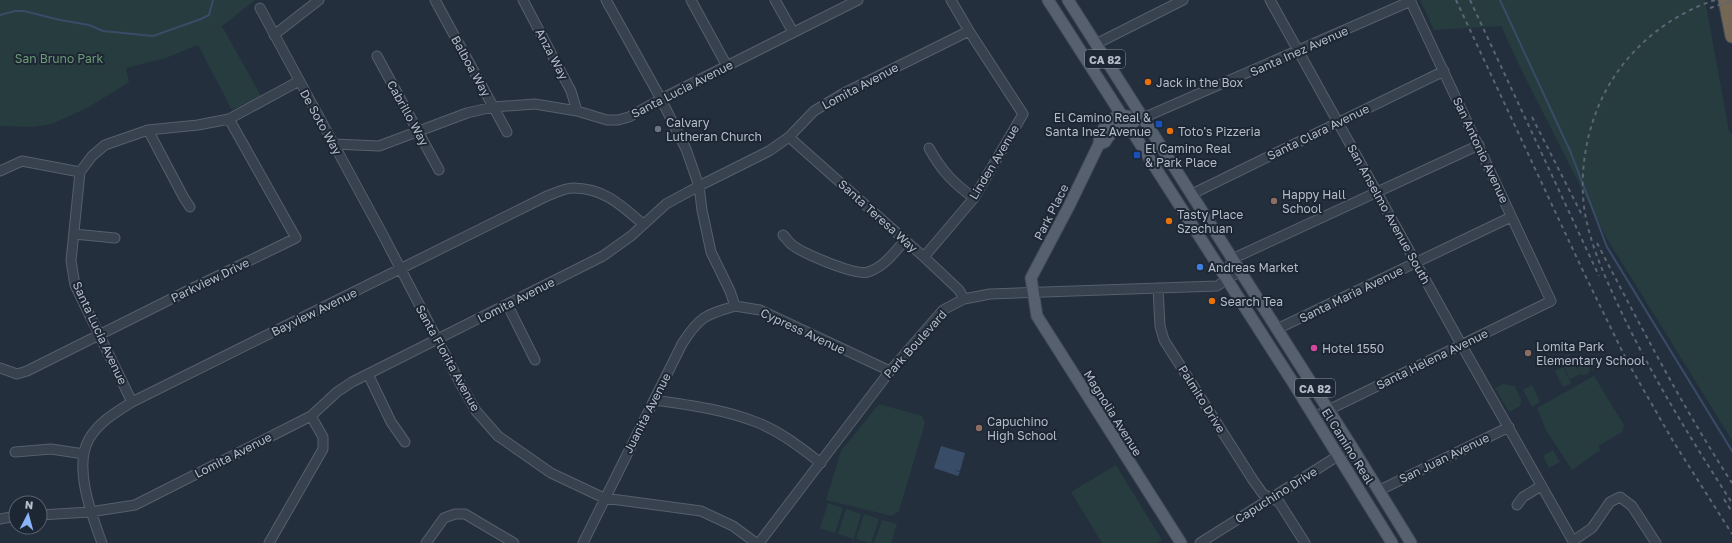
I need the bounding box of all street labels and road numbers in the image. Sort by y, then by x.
street label: Santa Inez Avenue [1248,23,1350,79]
street label: Anza Way [532,26,572,82]
street label: Balboa Way [448,33,494,99]
road number: CA 82 [1085,50,1125,68]
street label: Santa Lucia Avenue [629,57,735,121]
street label: Lomita Avenue [819,59,901,113]
street label: Cabrillo Way [384,78,432,148]
street label: De Soto Way [297,87,345,158]
street label: San Antonio Avenue [1450,95,1512,205]
street label: Santa Clara Avenue [1264,101,1372,163]
street label: Linden Avenue [966,122,1022,202]
street label: San Anselmo Avenue South [1344,141,1434,287]
street label: Santa Teresa Way [835,176,921,256]
street label: Park Place [1030,181,1072,243]
street label: Parkview Drive [168,255,252,305]
street label: Santa Maria Avenue [1297,262,1405,326]
street label: Lomita Avenue [475,274,557,326]
street label: Santa Lucia Avenue [70,279,130,387]
street label: Bayview Avenue [269,285,359,339]
street label: Santa Florita Avenue [413,302,483,414]
street label: Cypress Avenue [758,305,848,357]
street label: Park Boulevard [880,307,950,381]
street label: Santa Helena Avenue [1374,325,1490,393]
street label: Palmito Drive [1175,362,1229,436]
street label: Magnolia Avenue [1081,367,1145,459]
street label: Juanita Avenue [620,370,674,456]
road number: CA 82 [1295,379,1335,397]
street label: El Camino Real [1319,405,1377,487]
street label: Lomita Avenue [192,429,274,481]
street label: San Juan Avenue [1397,430,1491,486]
street label: Capuchino Drive [1232,464,1320,526]

